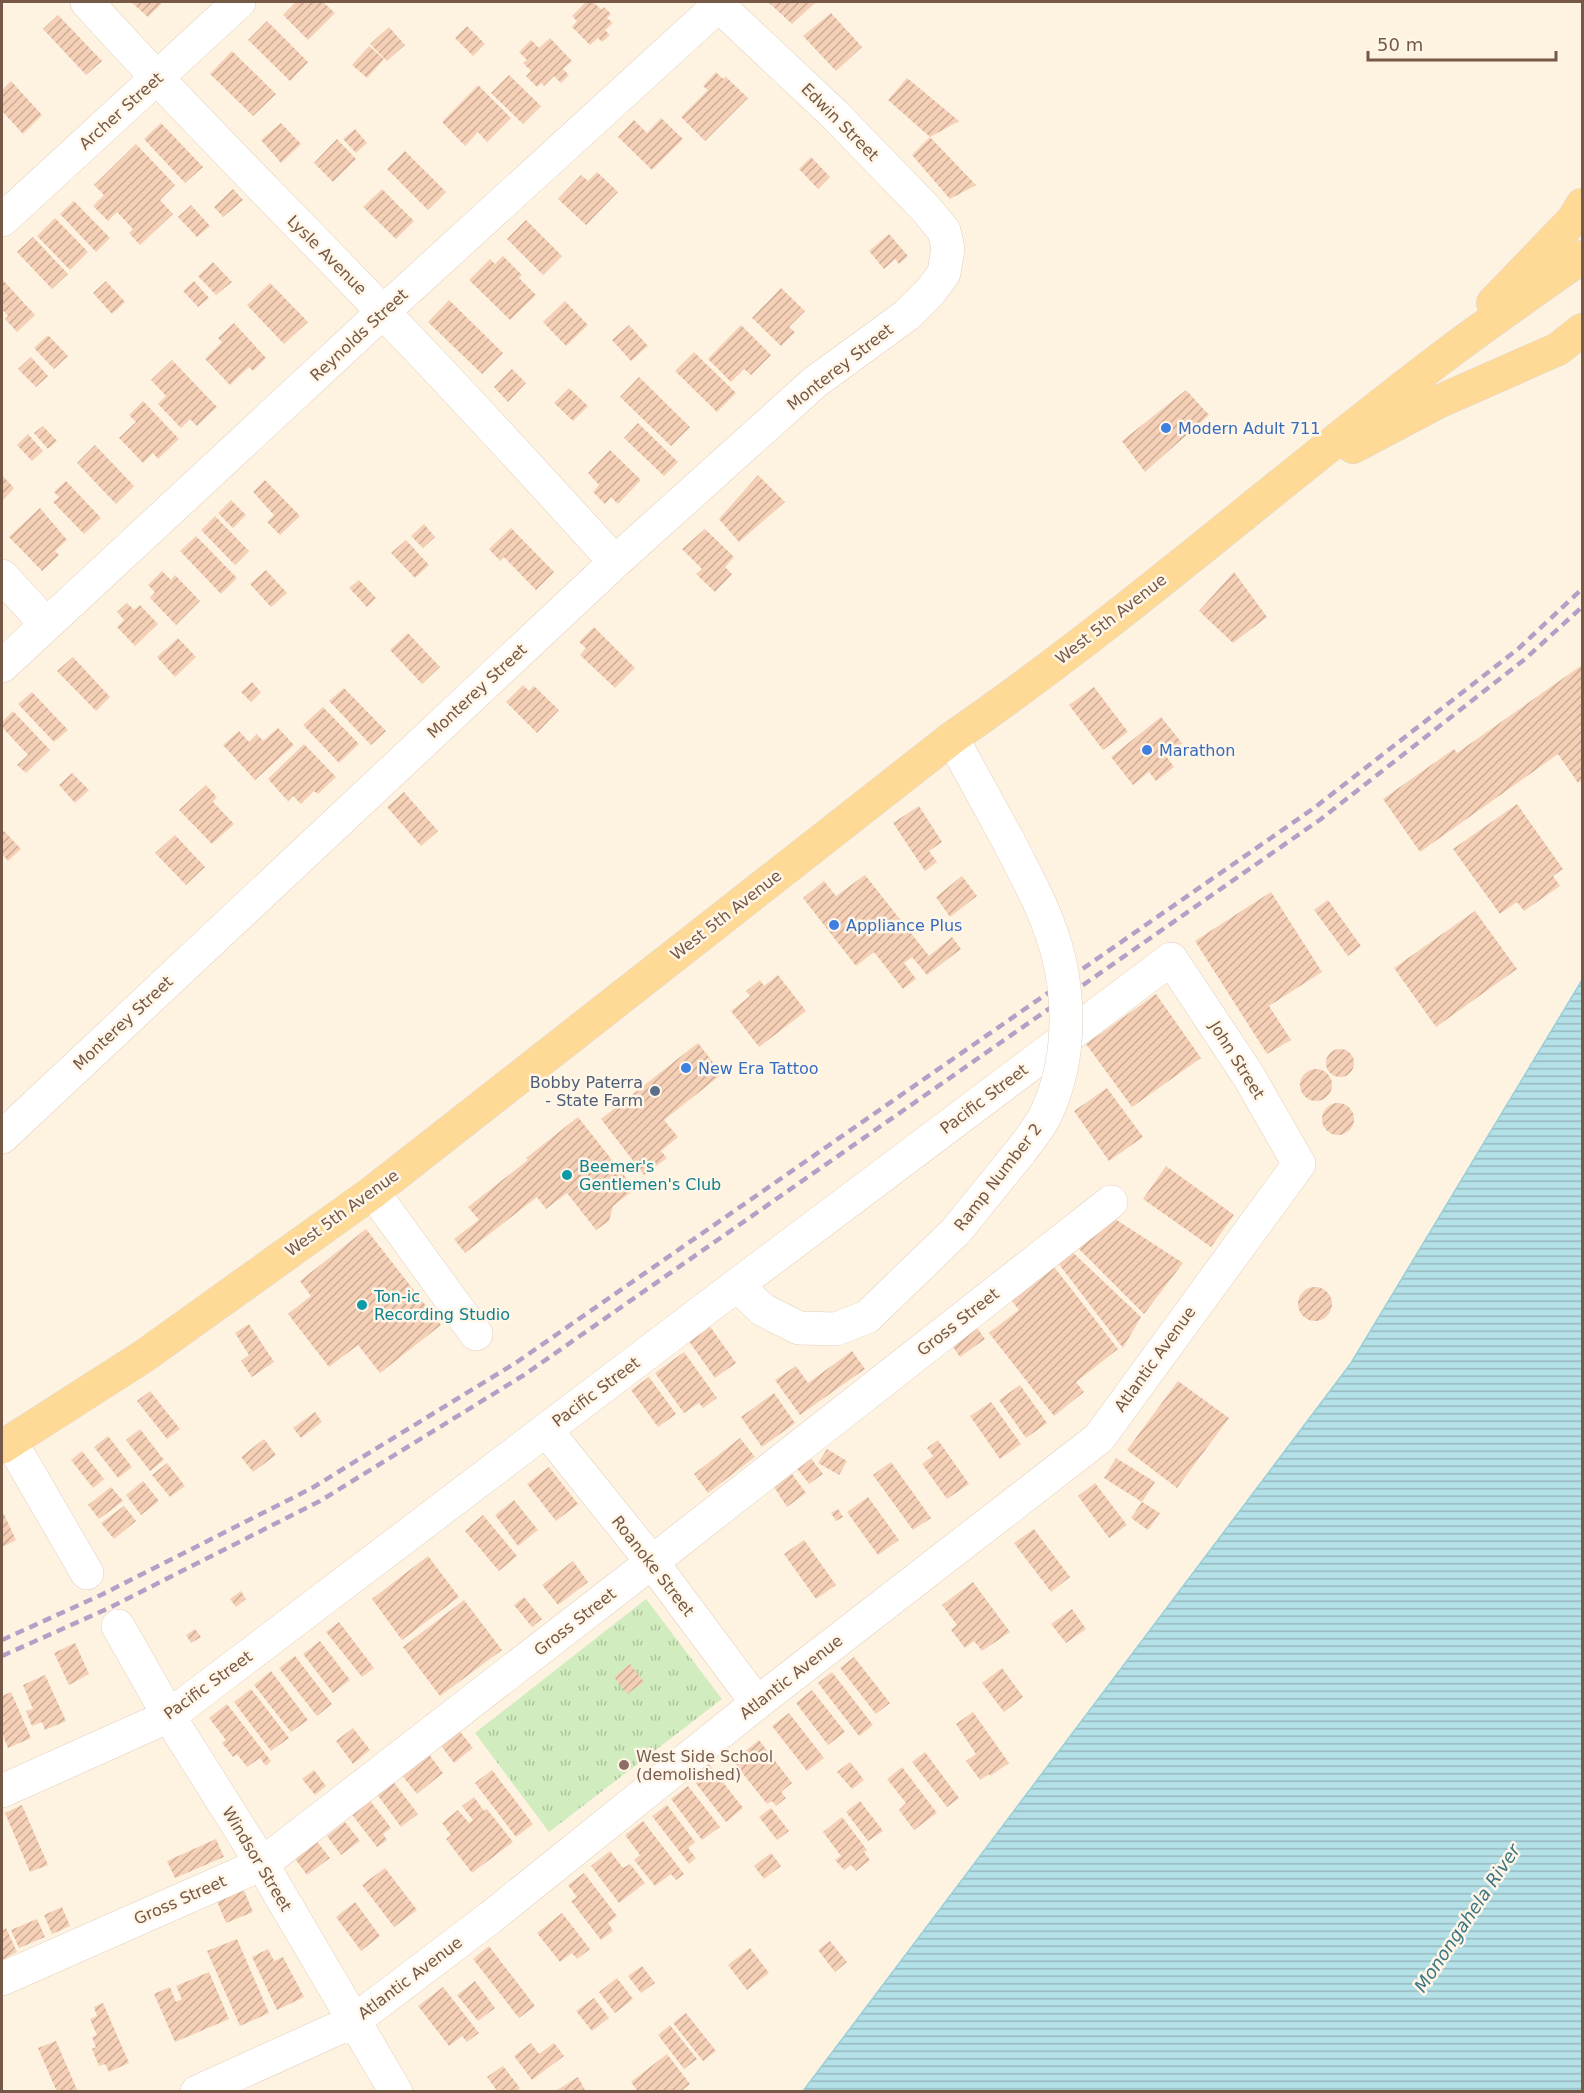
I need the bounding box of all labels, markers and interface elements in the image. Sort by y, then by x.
scale bar [1368,24,1556,62]
text: 50 m [1377,34,1423,55]
street label: Archer Street [75,68,167,154]
street label: Edwin Street [797,79,883,165]
street label: Lysle Avenue [283,211,371,299]
street label: Reynolds Street [306,285,412,385]
street label: Monterey Street [783,320,897,414]
place label: Modern Adult 711 [1178,419,1320,438]
marker: Modern Adult 711 [1159,421,1173,435]
street label: West 5th Avenue [1052,570,1170,668]
street label: Monterey Street [423,640,531,742]
place label: Marathon [1159,741,1235,760]
marker: Marathon [1140,743,1154,757]
street label: West 5th Avenue [667,866,785,964]
place label: Appliance Plus [846,916,962,935]
marker: Appliance Plus [827,918,841,932]
street label: Monterey Street [69,972,177,1074]
street label: John Street [1205,1017,1269,1103]
place label: New Era Tattoo [698,1059,819,1078]
street label: Pacific Street [937,1060,1031,1138]
marker: New Era Tattoo [679,1061,693,1075]
place label: Bobby Paterra - State Farm [530,1073,643,1110]
marker: Bobby Paterra - State Farm [648,1084,662,1098]
street label: Ramp Number 2 [950,1120,1046,1234]
place label: Beemer's Gentlemen's Club [579,1157,721,1194]
street label: West 5th Avenue [282,1165,402,1261]
marker: Beemer's Gentlemen's Club [560,1168,574,1182]
street label: Gross Street [913,1284,1003,1360]
place label: Ton-ic Recording Studio [373,1287,510,1324]
marker: Ton-ic Recording Studio [355,1298,369,1312]
street label: Atlantic Avenue [1110,1303,1200,1415]
street label: Pacific Street [549,1353,643,1431]
street label: Roanoke Street [608,1512,698,1620]
street label: Gross Street [530,1584,620,1660]
street label: Atlantic Avenue [736,1631,846,1723]
street label: Pacific Street [160,1647,256,1723]
place label: West Side School (demolished) [636,1747,773,1784]
marker: West Side School (demolished) [617,1758,631,1772]
street label: Windsor Street [218,1803,296,1915]
water label: Monongahela River [1410,1839,1525,1996]
street label: Gross Street [131,1871,229,1929]
street label: Atlantic Avenue [354,1933,466,2023]

